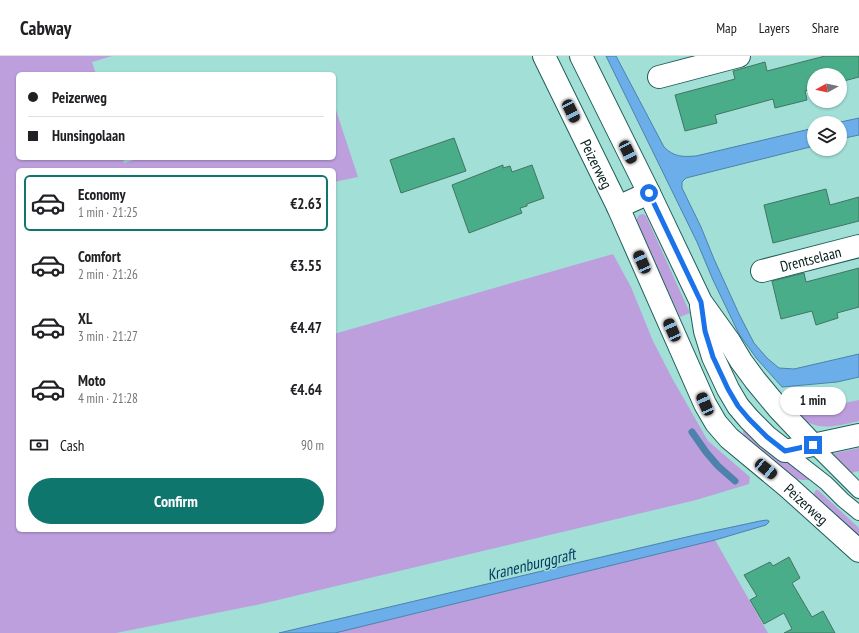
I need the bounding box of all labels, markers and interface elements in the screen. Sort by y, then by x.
text: Cabway [20,16,71,40]
text: Map [716,19,737,37]
text: Layers [759,19,790,37]
text: Share [812,19,839,37]
north arrow [807,68,847,108]
map controls [807,68,847,156]
text: Peizerweg [52,88,107,107]
car [560,98,582,124]
button: layers [807,116,847,156]
text: Hunsingolaan [52,126,125,145]
street label: Peizerweg [577,136,617,192]
car [617,139,639,165]
route start [640,184,658,202]
icon: car [30,185,66,221]
text: Economy [78,185,126,204]
text: €2.63 [290,194,322,213]
text: 1 min · 21:25 [78,204,138,221]
street label: Drentselaan [778,242,843,276]
icon: car [30,247,66,283]
text: Comfort [78,247,121,266]
car [632,249,652,275]
text: €3.55 [290,256,322,275]
text: 2 min · 21:26 [78,266,138,283]
icon: car [30,309,66,345]
text: XL [78,309,92,328]
car [662,317,682,343]
text: €4.47 [290,318,322,337]
text: 3 min · 21:27 [78,328,138,345]
icon: car [30,371,66,407]
text: Moto [78,371,106,390]
text: €4.64 [290,380,322,399]
callout: 1 min [780,387,846,415]
text: 4 min · 21:28 [78,390,138,407]
car [695,391,715,417]
text: 1 min [800,392,826,409]
icon: cash [28,434,50,456]
text: Cash [60,436,84,455]
route end [804,436,822,454]
text: 90 m [301,437,324,454]
car [753,457,779,481]
button: Confirm [28,478,324,524]
street label: Peizerweg [781,479,832,528]
water label: Kranenburggraft [485,543,579,585]

